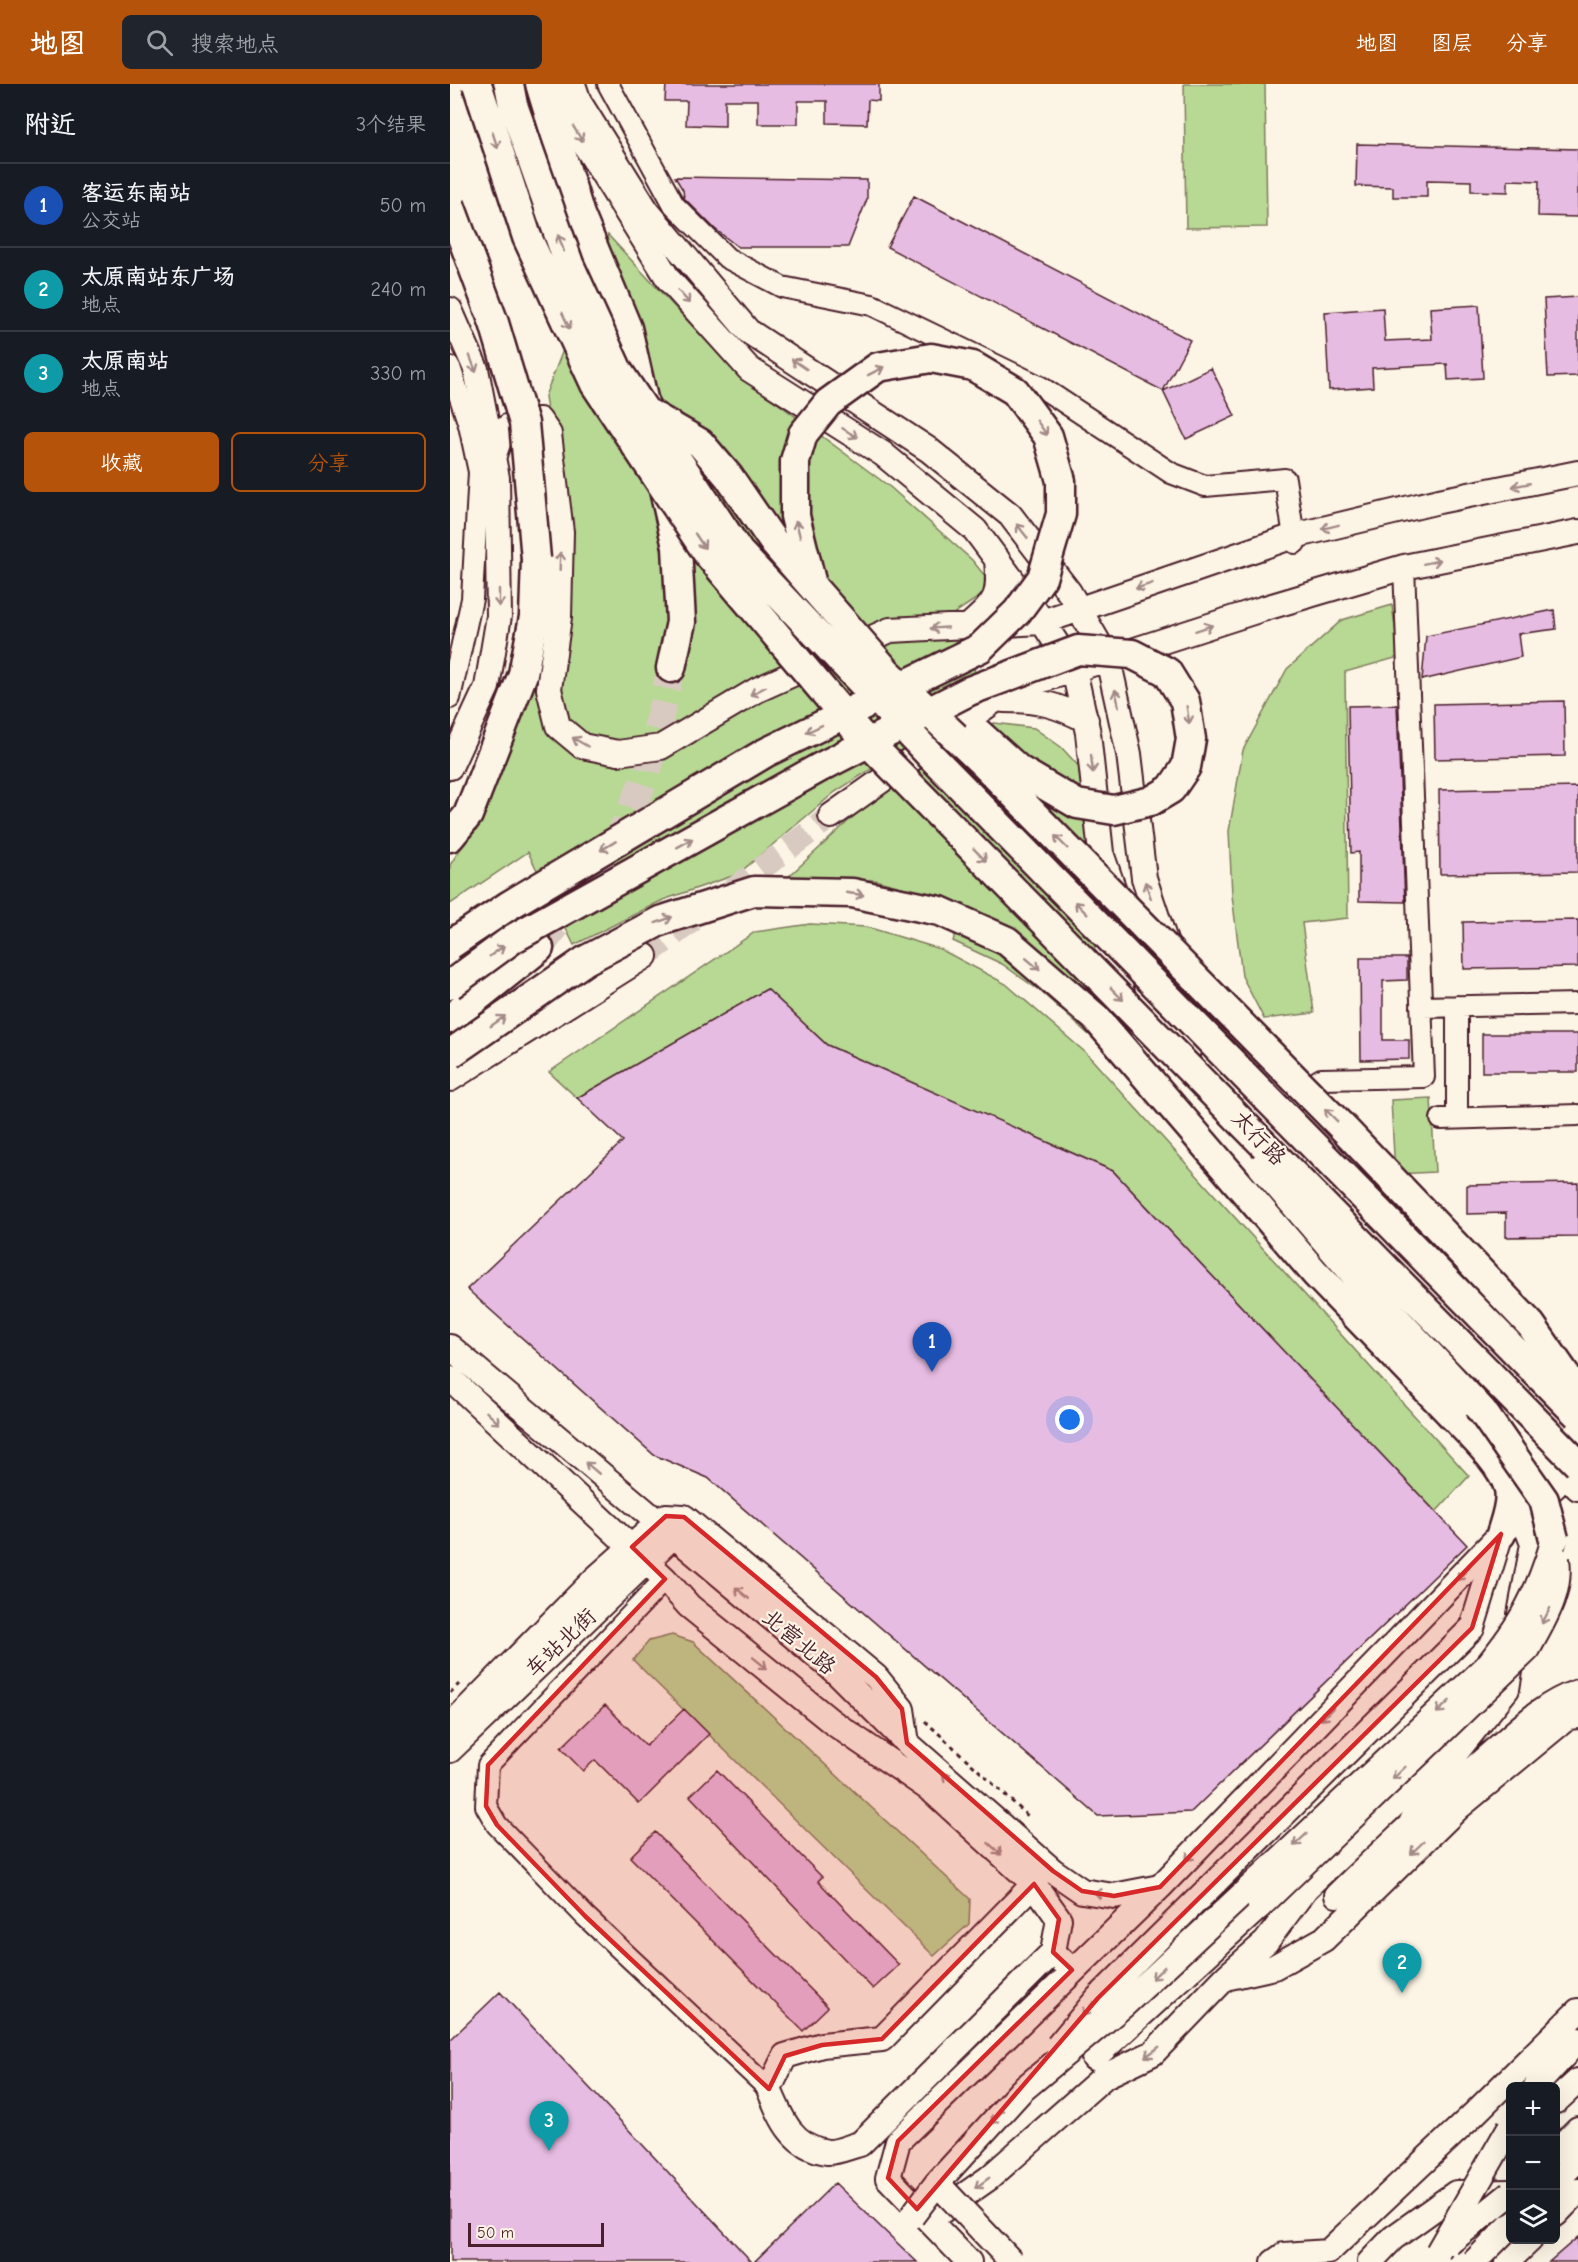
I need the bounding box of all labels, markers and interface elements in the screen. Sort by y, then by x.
search box [122,15,542,69]
icon: search [143,26,176,59]
text: 地图 [30,28,86,60]
text: 搜索地点 [191,31,279,57]
text: 地图 [1356,31,1398,55]
text: 图层 [1431,31,1473,55]
text: 分享 [1506,31,1548,55]
text: 附近 [24,110,76,140]
text: 3个结果 [356,113,426,136]
one-way arrow [573,125,585,142]
one-way arrow [490,130,501,149]
text: 客运东南站 [81,180,191,206]
text: 1 [40,194,47,217]
text: 50 m [380,194,426,217]
text: 公交站 [81,209,141,232]
one-way arrow [555,234,566,253]
text: 太原南站东广场 [81,264,235,290]
text: 2 [39,278,48,301]
text: 240 m [371,278,426,301]
one-way arrow [677,289,691,304]
text: 地点 [81,293,121,316]
one-way arrow [561,312,572,330]
text: 太原南站 [81,348,169,374]
one-way arrow [468,354,479,373]
one-way arrow [791,358,808,370]
text: 3 [39,362,48,385]
text: 330 m [370,362,426,385]
one-way arrow [867,364,885,376]
text: 地点 [81,377,121,400]
one-way arrow [1036,420,1048,436]
one-way arrow [841,427,858,439]
button: 收藏 [24,432,219,492]
button: 分享 [231,432,426,492]
one-way arrow [1511,480,1531,491]
one-way arrow [791,520,803,539]
one-way arrow [1321,521,1340,533]
one-way arrow [1015,523,1028,539]
one-way arrow [693,532,706,549]
one-way arrow [555,551,566,571]
one-way arrow [1421,556,1441,567]
one-way arrow [1136,581,1154,592]
one-way arrow [493,588,505,608]
one-way arrow [930,622,950,633]
one-way arrow [1194,622,1213,633]
one-way arrow [749,686,767,697]
one-way arrow [1111,688,1122,708]
one-way arrow [1182,705,1193,725]
one-way arrow [806,723,824,735]
one-way arrow [572,736,589,748]
one-way arrow [1087,753,1098,773]
one-way arrow [1053,834,1068,849]
one-way arrow [675,837,693,848]
one-way arrow [600,840,617,852]
one-way arrow [972,848,987,862]
one-way arrow [1141,881,1152,900]
one-way arrow [844,888,864,899]
one-way arrow [1074,901,1088,916]
one-way arrow [655,914,673,925]
one-way arrow [489,944,505,957]
one-way arrow [1025,957,1041,970]
one-way arrow [1109,986,1124,1001]
one-way arrow [489,1015,506,1027]
street label: 太行路 [1227,1105,1291,1171]
one-way arrow [1323,1107,1338,1122]
pin: 1 [912,1322,952,1372]
your location [1055,1405,1084,1434]
one-way arrow [485,1411,500,1425]
one-way arrow [585,1461,600,1475]
one-way arrow [1456,1566,1470,1581]
one-way arrow [735,1586,750,1600]
street label: 车站北街 [520,1603,602,1683]
street label: 北营北路 [757,1604,841,1680]
one-way arrow [1540,1607,1552,1624]
one-way arrow [752,1657,768,1670]
one-way arrow [1436,1700,1451,1714]
one-way arrow [1320,1706,1335,1721]
one-way arrow [1392,1765,1407,1780]
one-way arrow [942,1772,957,1786]
one-way arrow [1293,1833,1308,1848]
one-way arrow [1410,1841,1425,1856]
one-way arrow [987,1842,1002,1856]
one-way arrow [1185,1847,1199,1862]
one-way arrow [1094,1889,1113,1900]
pin: 2 [1382,1944,1422,1993]
one-way arrow [1151,1966,1166,1980]
one-way arrow [1082,2001,1095,2017]
one-way arrow [1144,2046,1160,2058]
map controls [1506,2082,1560,2244]
button: + [1506,2082,1560,2136]
pin: 3 [530,2102,568,2151]
one-way arrow [990,2109,1004,2124]
button: − [1506,2136,1560,2190]
one-way arrow [975,2177,991,2189]
button: layers [1506,2190,1560,2244]
scale bar [468,2220,604,2248]
text: 50 m [477,2224,514,2242]

